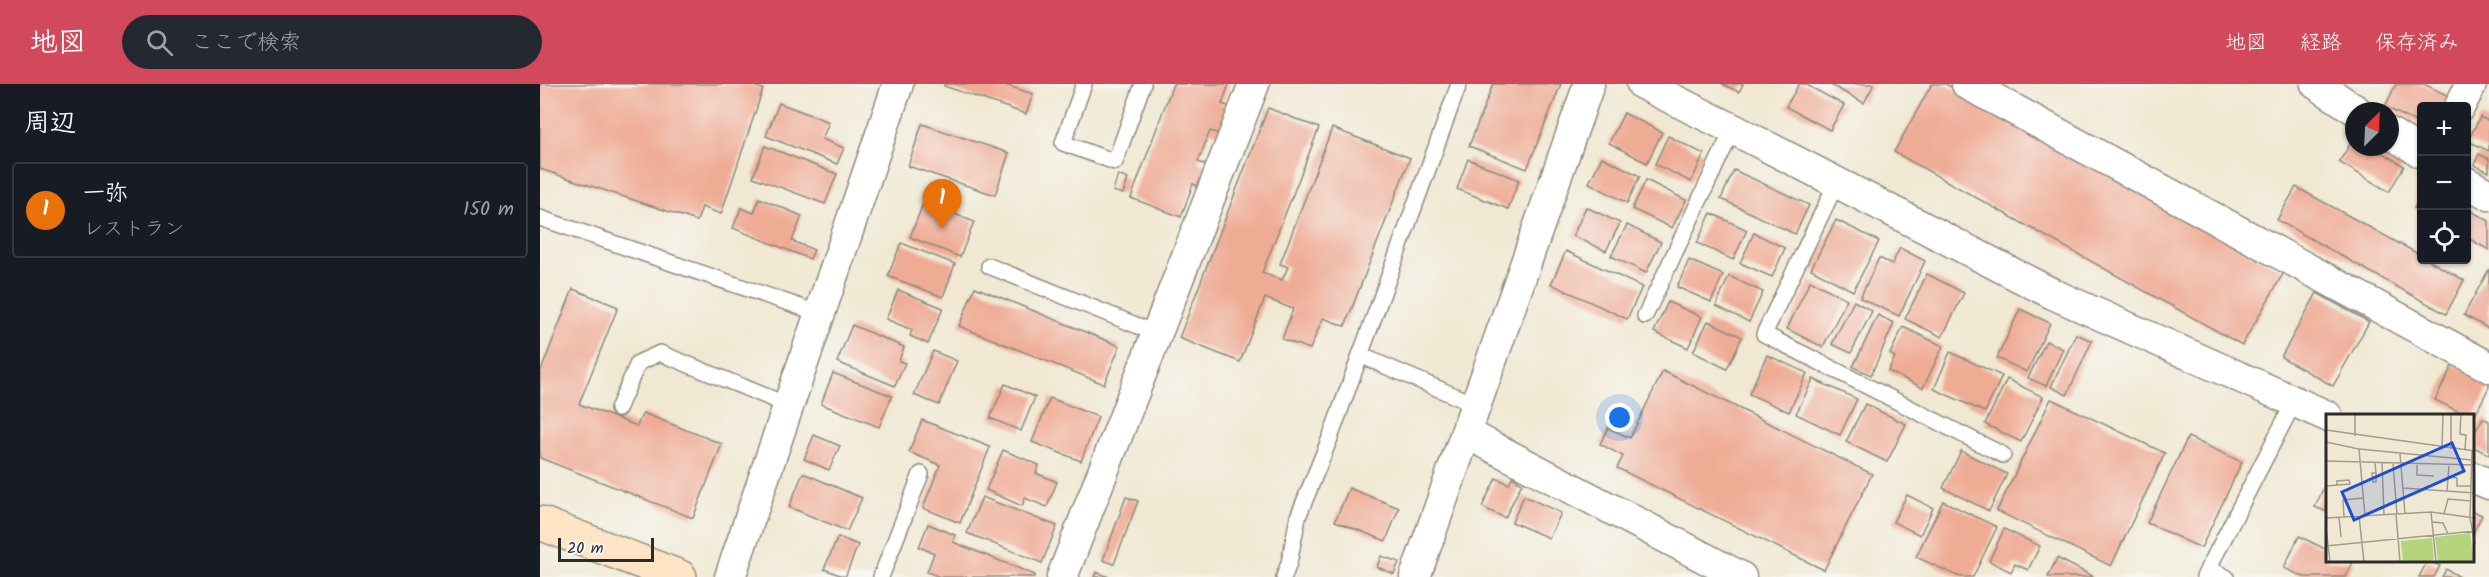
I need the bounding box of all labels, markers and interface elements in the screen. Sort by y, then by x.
search box [122,15,542,69]
text: 地図 [30,21,86,66]
icon: search [143,26,176,59]
text: ここで検索 [191,26,301,61]
text: 地図 [2225,27,2267,60]
text: 経路 [2300,27,2342,60]
text: 保存済み [2375,27,2459,60]
north arrow [2345,102,2399,156]
map controls [2417,102,2471,264]
button: + [2417,102,2471,156]
text: 周辺 [24,103,76,145]
button: − [2417,156,2471,210]
text: 一弥 [83,177,127,212]
pin: 1 [922,180,962,229]
text: 1 [42,194,49,226]
text: 150 m [463,194,514,226]
button: locate [2417,210,2471,264]
text: レストラン [83,214,185,246]
your location [1605,403,1634,432]
inset map [2326,414,2474,562]
scale bar [558,535,654,562]
text: 20 m [567,536,603,561]

